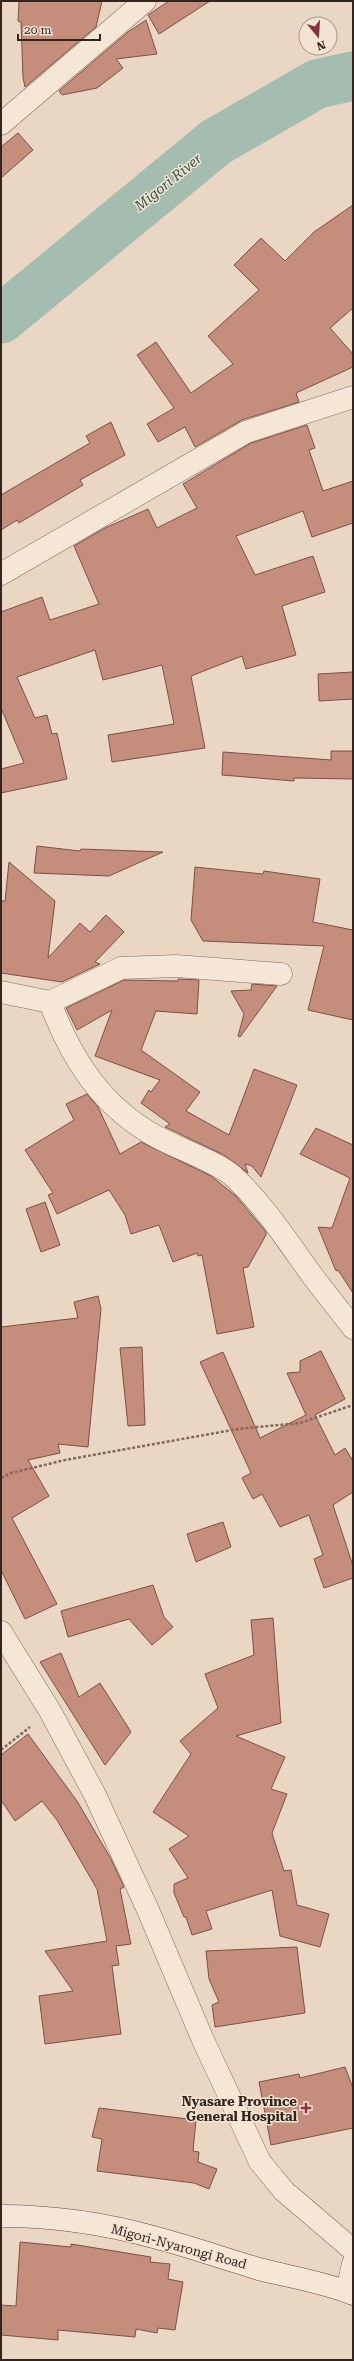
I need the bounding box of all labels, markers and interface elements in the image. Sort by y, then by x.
scale bar [18,16,100,42]
north arrow [298,16,338,56]
text: 20 m [24,23,51,37]
text: N [314,38,327,53]
water label: Migori River [130,150,205,215]
place label: Nyasare Province General Hospital [182,2094,298,2124]
marker: Nyasare Province General Hospital [300,2102,312,2114]
street label: Migori-Nyarongi Road [109,2221,249,2272]

